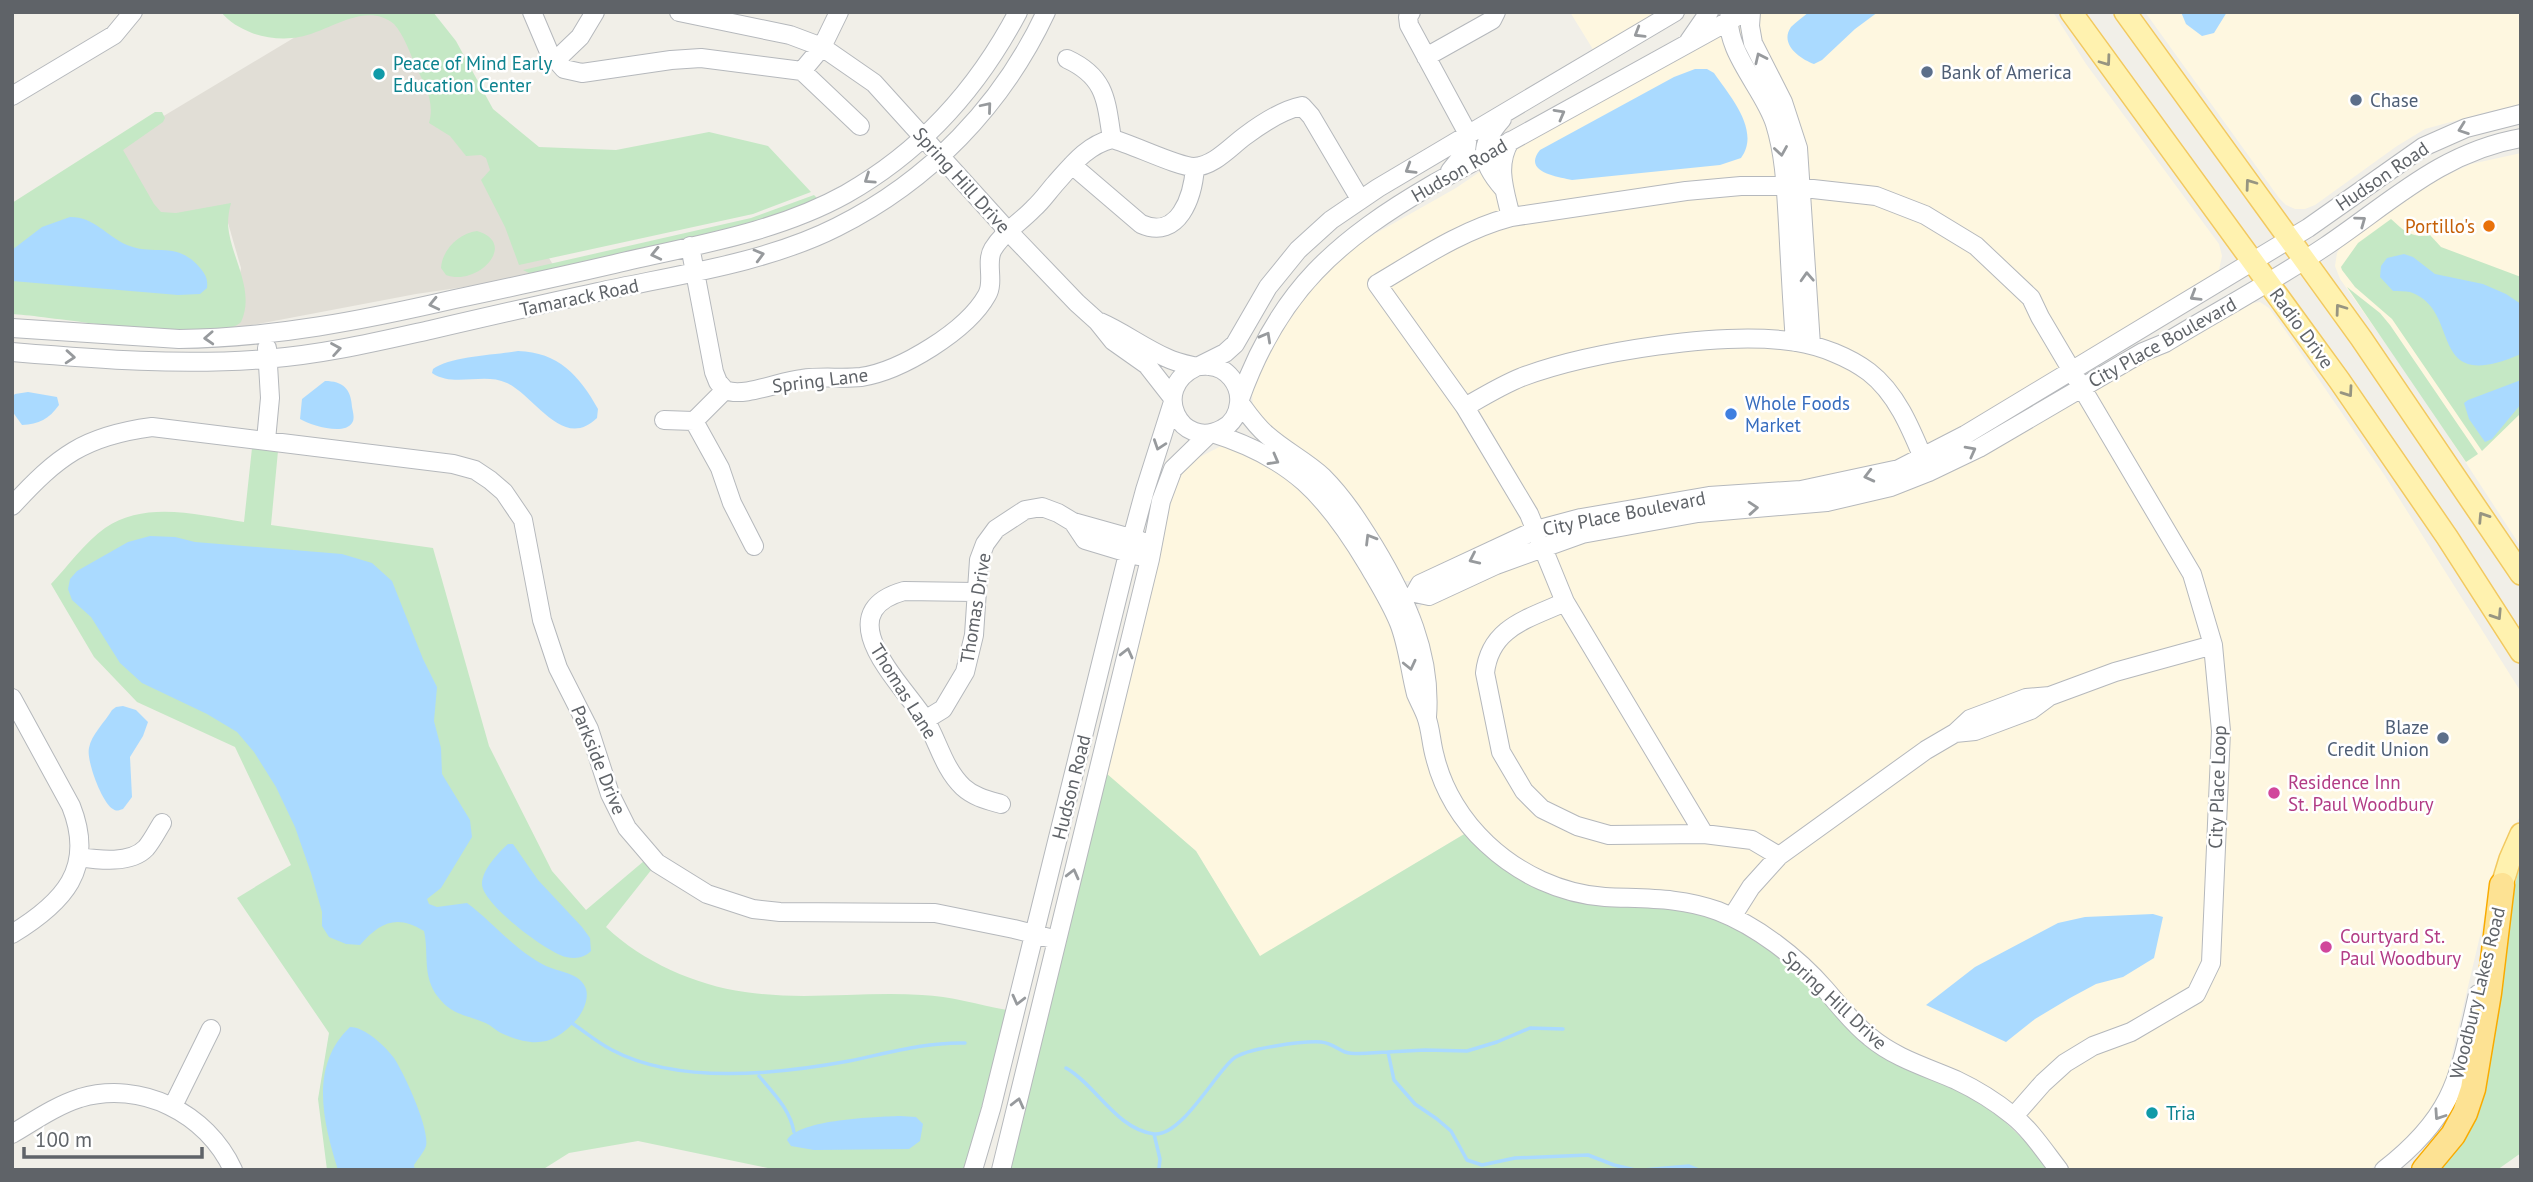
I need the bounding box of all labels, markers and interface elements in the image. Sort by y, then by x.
one-way arrow [1633,25,1646,38]
place label: Peace of Mind Early Education Center [393,51,552,97]
one-way arrow [1754,53,1768,65]
one-way arrow [2098,53,2110,66]
place label: Bank of America [1941,60,2072,84]
marker: Bank of America [1919,64,1935,80]
marker: Peace of Mind Early Education Center [371,66,387,82]
place label: Chase [2370,88,2418,112]
marker: Chase [2348,92,2364,108]
one-way arrow [979,103,991,116]
one-way arrow [1553,108,1565,122]
one-way arrow [2457,121,2469,135]
street label: Spring Hill Drive [908,122,1016,238]
street label: Hudson Road [1407,133,1511,207]
street label: Hudson Road [2331,136,2433,216]
one-way arrow [1773,145,1788,157]
one-way arrow [1404,161,1417,174]
one-way arrow [864,171,877,183]
one-way arrow [2246,179,2258,192]
place label: Portillo's [2405,214,2475,238]
one-way arrow [2353,217,2366,229]
marker: Portillo's [2481,218,2497,234]
one-way arrow [650,246,662,260]
one-way arrow [753,249,765,263]
one-way arrow [1800,271,1815,282]
street label: Tamarack Road [517,273,641,321]
street label: Radio Drive [2265,283,2339,373]
one-way arrow [2190,288,2203,301]
street label: City Place Boulevard [2084,291,2240,393]
one-way arrow [428,296,440,310]
one-way arrow [2336,304,2348,317]
one-way arrow [204,330,215,345]
one-way arrow [1258,331,1272,344]
one-way arrow [330,342,341,357]
one-way arrow [64,349,75,364]
street label: Spring Lane [771,362,869,398]
one-way arrow [2340,384,2352,397]
place label: Whole Foods Market [1745,391,1850,437]
marker: Whole Foods Market [1723,406,1739,422]
one-way arrow [1153,438,1167,451]
one-way arrow [1964,446,1976,460]
one-way arrow [1267,452,1279,465]
one-way arrow [1863,468,1875,482]
street label: City Place Boulevard [1540,485,1708,541]
one-way arrow [1748,501,1759,516]
one-way arrow [2479,512,2492,525]
one-way arrow [1365,534,1378,547]
street label: Thomas Drive [954,551,996,665]
one-way arrow [1469,551,1481,565]
one-way arrow [2489,608,2502,621]
street label: Thomas Lane [865,639,943,743]
one-way arrow [1119,647,1133,659]
one-way arrow [1401,659,1416,671]
street label: Parkside Drive [566,702,632,818]
place label: Blaze Credit Union [2327,715,2429,761]
street label: City Place Loop [2203,725,2231,849]
marker: Blaze Credit Union [2435,730,2451,746]
street label: Hudson Road [1046,732,1096,842]
place label: Residence Inn St. Paul Woodbury [2288,770,2434,816]
marker: Residence Inn St. Paul Woodbury [2266,785,2282,801]
one-way arrow [1065,868,1079,880]
street label: Woodbury Lakes Road [2444,905,2510,1081]
place label: Courtyard St. Paul Woodbury [2340,924,2461,970]
marker: Courtyard St. Paul Woodbury [2318,939,2334,955]
street label: Spring Hill Drive [1778,945,1892,1055]
one-way arrow [1012,994,1026,1006]
one-way arrow [1009,1098,1024,1110]
place label: Tria [2166,1101,2196,1125]
marker: Tria [2144,1105,2160,1121]
one-way arrow [2435,1107,2447,1120]
scale bar [24,1116,203,1160]
text: 100 m [35,1126,92,1153]

